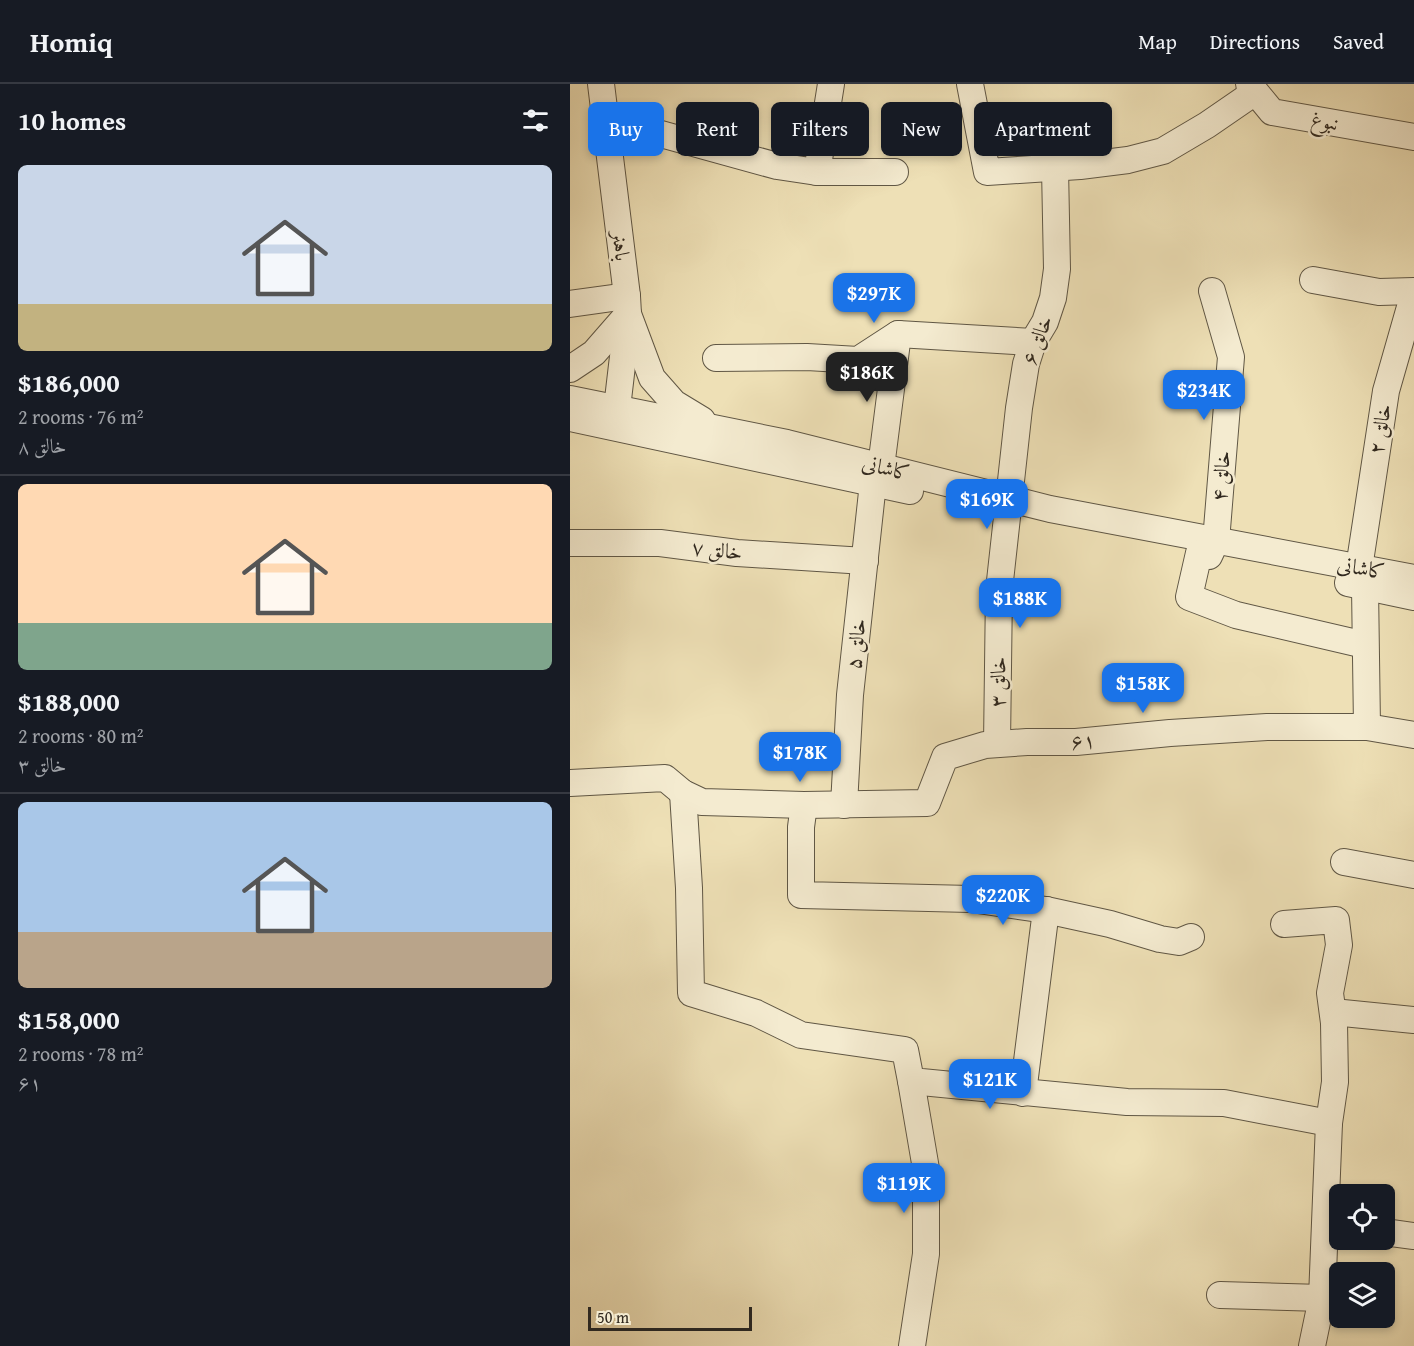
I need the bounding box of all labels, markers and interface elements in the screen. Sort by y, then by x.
text: Homiq [30,21,113,62]
text: Map [1138,26,1177,57]
text: Directions [1210,26,1300,57]
text: Saved [1333,26,1384,57]
text: 10 homes [18,101,126,140]
chip: Buy [588,102,664,156]
chip: Rent [676,102,759,156]
chip: Filters [771,102,869,156]
chip: New [881,102,962,156]
chip: Apartment [974,102,1112,156]
street label: نبوغ [1308,103,1342,141]
icon: filters [519,104,552,137]
icon: home [231,204,339,312]
street label: باهنر [604,227,639,263]
pin: $297K [832,273,916,324]
text: $297K [847,278,901,307]
street label: خالق ۶ [1013,311,1060,369]
pin: $186K [825,352,909,403]
text: $186K [840,357,894,386]
text: $186,000 [18,363,120,402]
pin: $234K [1162,370,1246,421]
text: $234K [1177,375,1231,404]
street label: خالق ۲ [1360,401,1399,457]
text: 2 rooms · 76 m² [18,402,144,431]
text: خالق ۸ [18,431,66,460]
street label: کاشانی [859,447,913,488]
street label: خالق ۴ [1203,449,1238,503]
pin: $169K [945,479,1029,530]
text: $169K [960,484,1014,513]
icon: home [231,523,339,631]
street label: خالق ۷ [690,531,744,568]
street label: کاشانی [1335,548,1388,587]
pin: $188K [978,578,1062,629]
text: $188K [993,583,1047,612]
street label: خالق ۵ [837,617,874,671]
street label: خالق ۳ [982,656,1013,708]
pin: $158K [1101,663,1185,714]
text: $158K [1116,668,1170,697]
text: $188,000 [18,682,120,721]
text: 2 rooms · 80 m² [18,721,144,750]
street label: ۶۱ [1070,724,1096,757]
pin: $178K [758,732,842,783]
text: $178K [773,737,827,766]
text: خالق ۳ [18,750,66,779]
icon: home [231,841,339,949]
pin: $220K [961,875,1045,926]
text: $220K [976,880,1030,909]
text: $158,000 [18,1000,120,1039]
text: 2 rooms · 78 m² [18,1039,144,1068]
pin: $121K [948,1059,1032,1110]
text: $121K [963,1064,1017,1093]
text: ۶۱ [18,1068,41,1097]
pin: $119K [862,1163,946,1214]
text: $119K [877,1168,931,1197]
map controls [1329,1184,1395,1328]
button: locate [1329,1184,1395,1250]
button: layers [1329,1262,1395,1328]
scale bar [588,1304,752,1332]
text: 50 m [597,1305,629,1329]

